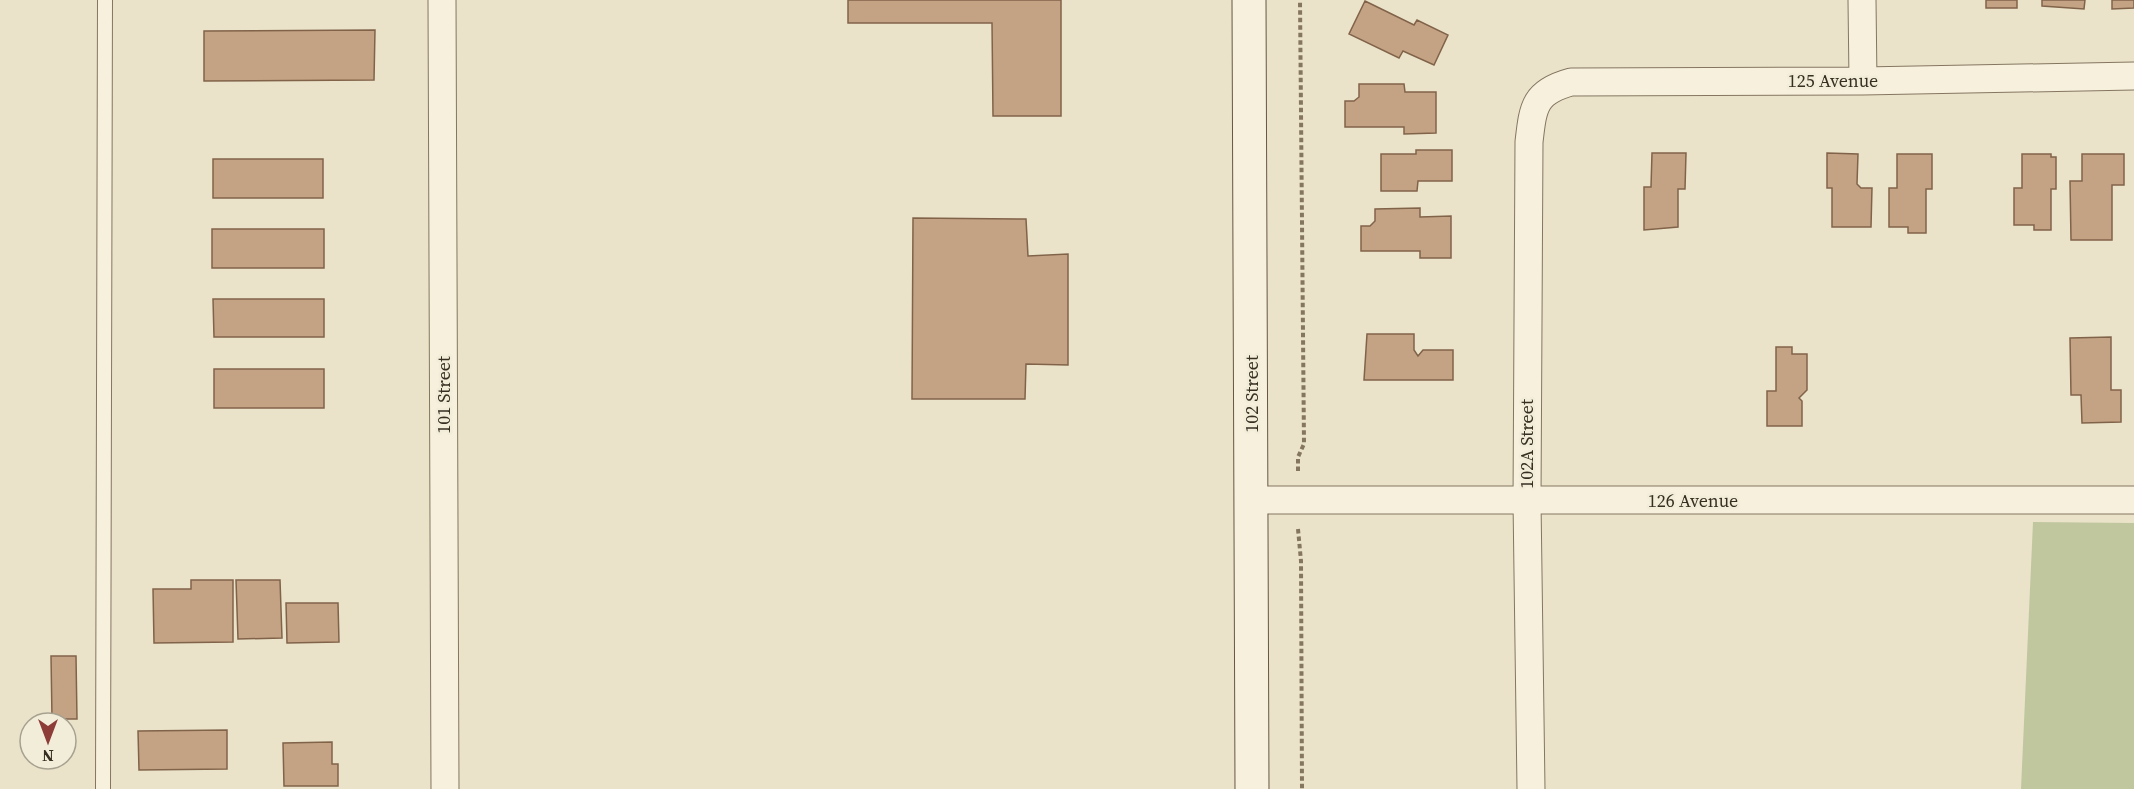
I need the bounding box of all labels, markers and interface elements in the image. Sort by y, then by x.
street label: 125 Avenue [1788,68,1878,93]
street label: 102 Street [1239,355,1264,433]
street label: 101 Street [431,356,456,434]
street label: 102A Street [1514,399,1539,489]
street label: 126 Avenue [1648,488,1738,513]
north arrow [18,711,78,771]
text: N [42,745,54,767]

